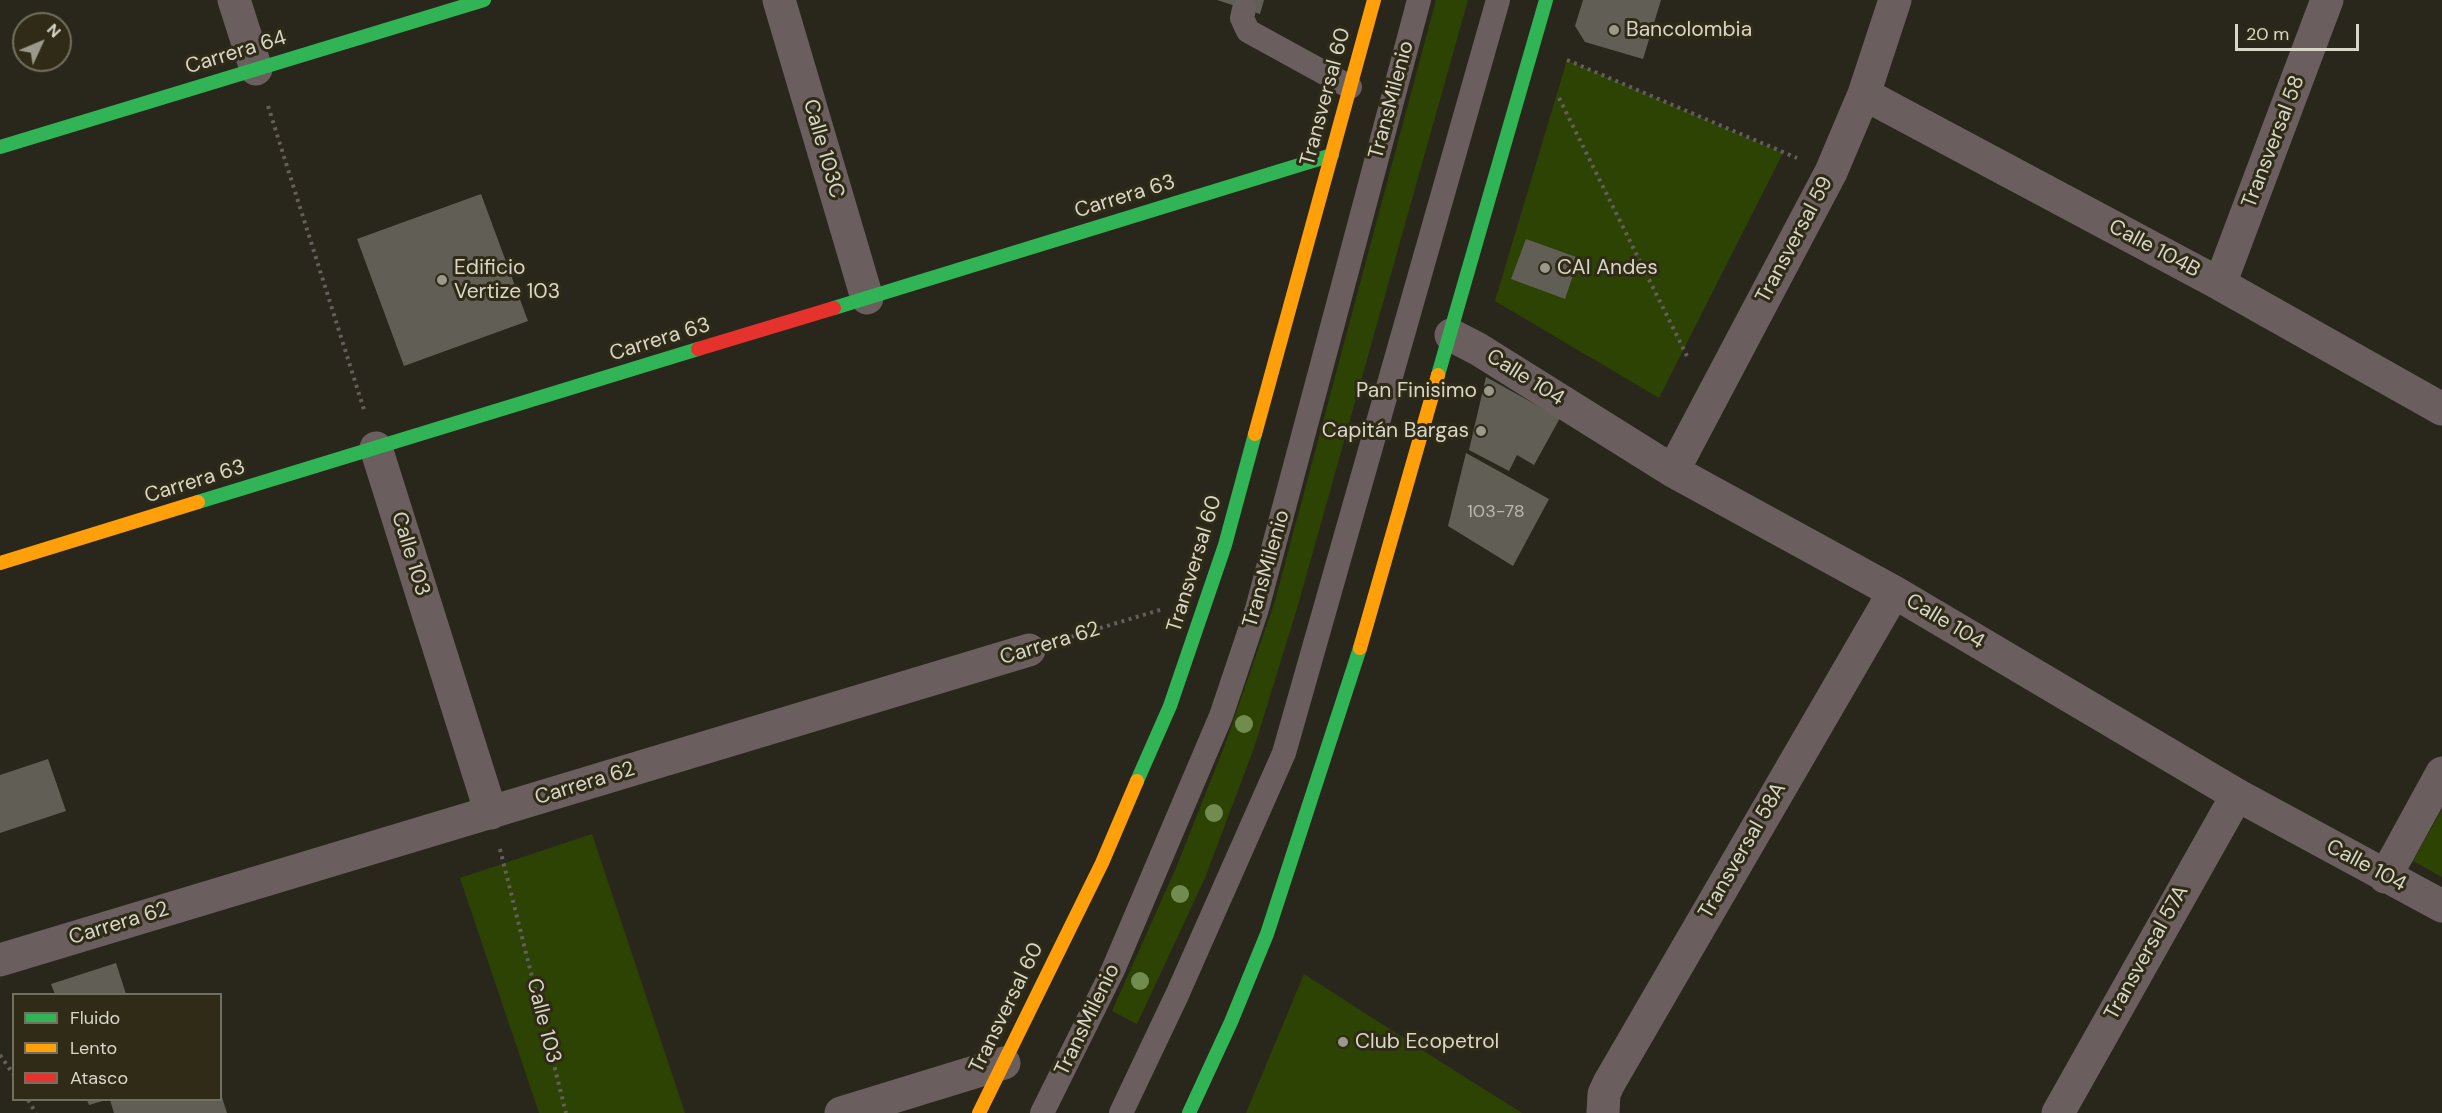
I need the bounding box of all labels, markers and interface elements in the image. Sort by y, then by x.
north arrow [12,12,72,72]
scale bar [2238,12,2362,50]
place label: Bancolombia [1626,17,1752,43]
text: N [42,19,65,42]
text: 20 m [2246,22,2289,46]
marker: Bancolombia [1607,23,1621,37]
street label: Transversal 60 [1295,25,1357,169]
street label: Carrera 64 [182,26,290,80]
street label: TransMilenio [1364,38,1420,162]
street label: Transversal 58 [2237,72,2311,212]
street label: Calle 103C [797,97,849,201]
street label: Carrera 63 [1072,170,1178,224]
street label: Transversal 59 [1751,172,1839,308]
street label: Calle 104B [2104,214,2204,284]
place label: Edificio Vertize 103 [454,255,560,305]
place label: CAI Andes [1557,255,1658,281]
marker: CAI Andes [1538,261,1552,275]
marker: Edificio Vertize 103 [435,273,449,287]
street label: Carrera 63 [607,313,713,367]
street label: Calle 104 [1481,344,1569,412]
place label: Pan Finisimo [1356,378,1477,404]
marker: Pan Finisimo [1482,384,1496,398]
place label: Capitán Bargas [1322,418,1469,444]
marker: Capitán Bargas [1474,424,1488,438]
street label: Carrera 63 [142,455,248,509]
street label: Transversal 60 [1162,492,1228,636]
house number: 103-78 [1467,501,1525,523]
street label: TransMilenio [1238,507,1296,631]
street label: Calle 103 [385,509,435,599]
street label: Calle 104 [1901,589,1989,655]
street label: Carrera 62 [997,617,1103,671]
street label: Carrera 62 [532,757,638,811]
street label: Transversal 58A [1694,778,1792,924]
street label: Calle 104 [2322,834,2410,898]
street label: Transversal 57A [2100,881,2194,1025]
street label: Carrera 62 [66,897,172,951]
street label: Transversal 60 [965,939,1049,1077]
street label: TransMilenio [1050,960,1126,1080]
street label: Calle 103 [520,976,566,1066]
legend [12,993,222,1101]
text: Fluido [70,1006,120,1030]
place label: Club Ecopetrol [1355,1029,1499,1055]
marker: Club Ecopetrol [1336,1035,1350,1049]
text: Lento [70,1036,117,1060]
text: Atasco [70,1066,128,1090]

